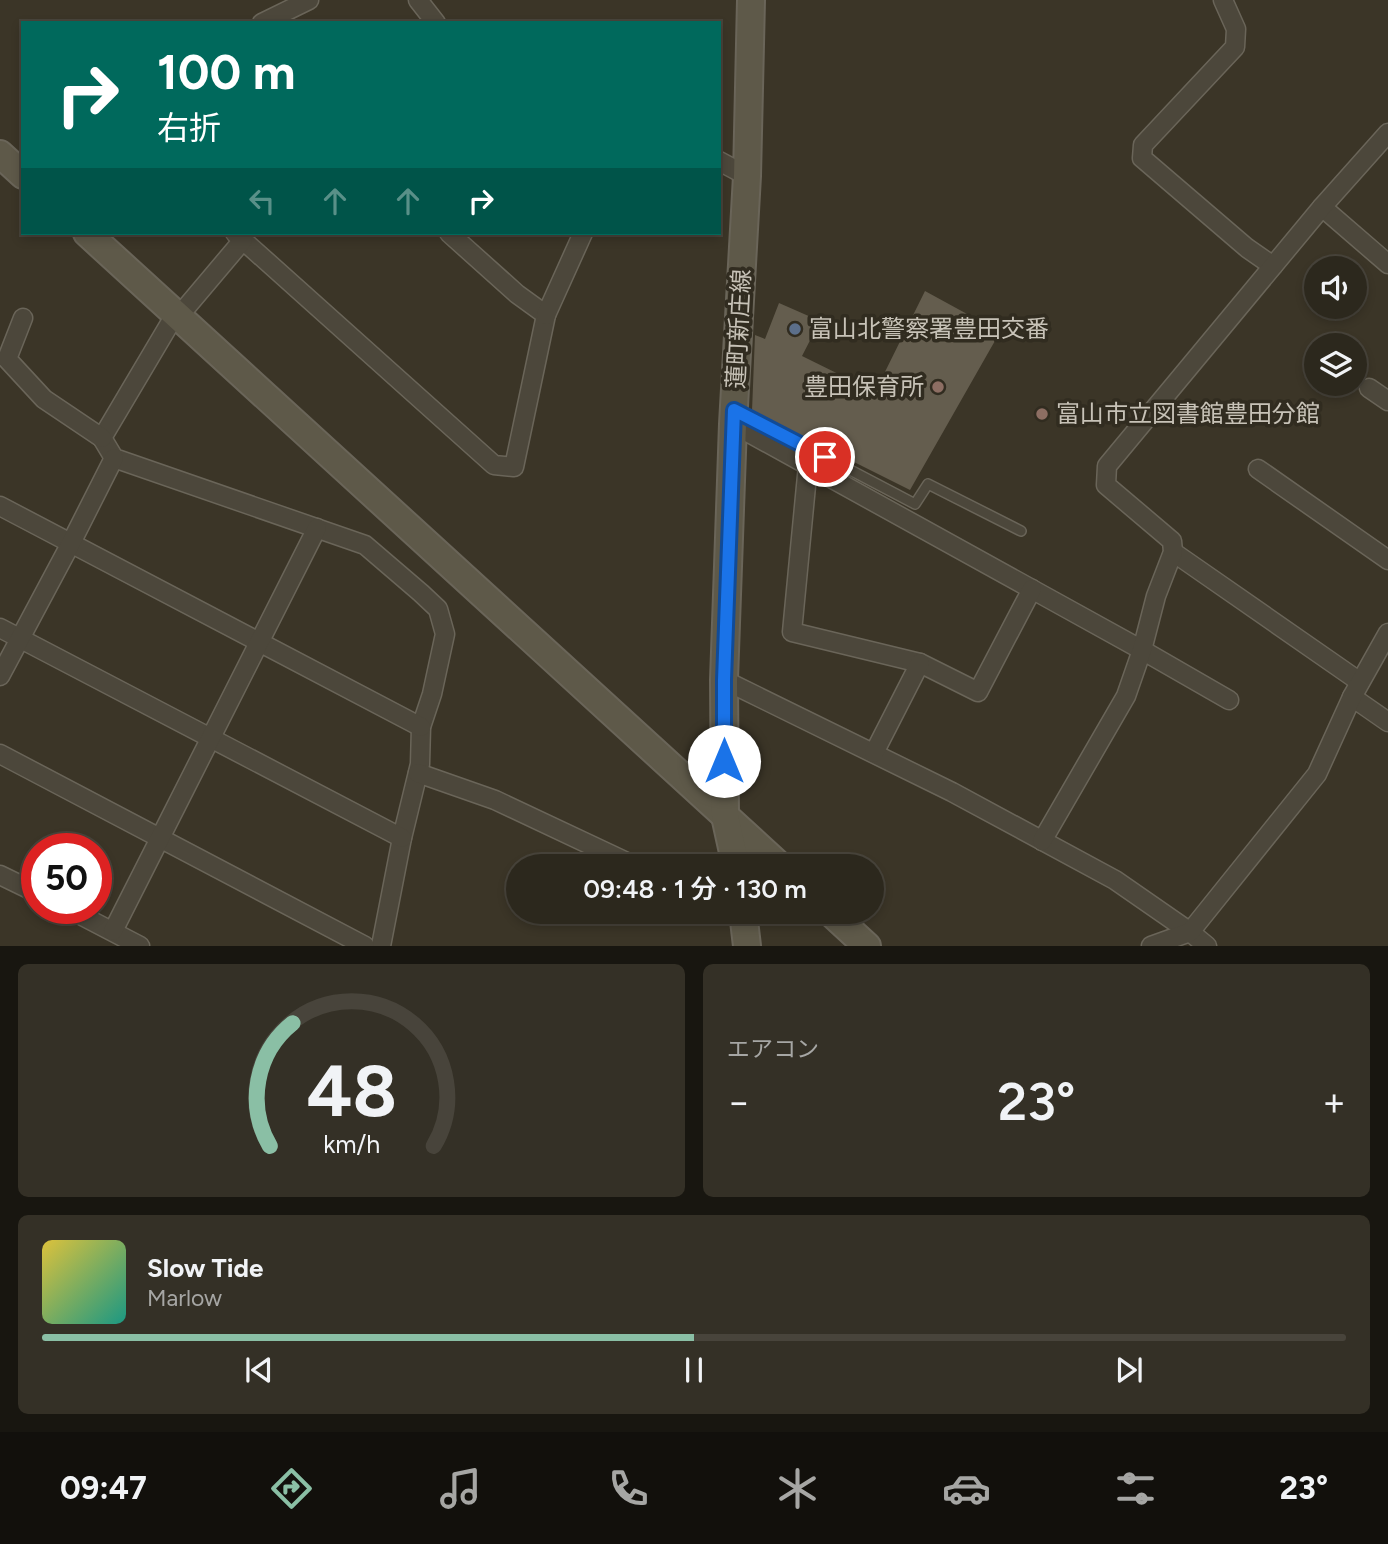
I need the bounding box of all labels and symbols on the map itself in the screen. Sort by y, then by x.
street label: 蓮町新庄線 [721,268,756,390]
place label: 富山北警察署豊田交番 [809,314,1049,343]
marker: 富山北警察署豊田交番 [787,321,803,337]
place label: 豊田保育所 [804,372,924,401]
marker: 豊田保育所 [930,379,946,395]
place label: 富山市立図書館豊田分館 [1056,399,1320,428]
marker: 富山市立図書館豊田分館 [1034,406,1050,422]
pin [795,427,855,487]
position arrow [687,724,761,798]
speed limit sign: 50 [21,833,112,924]

